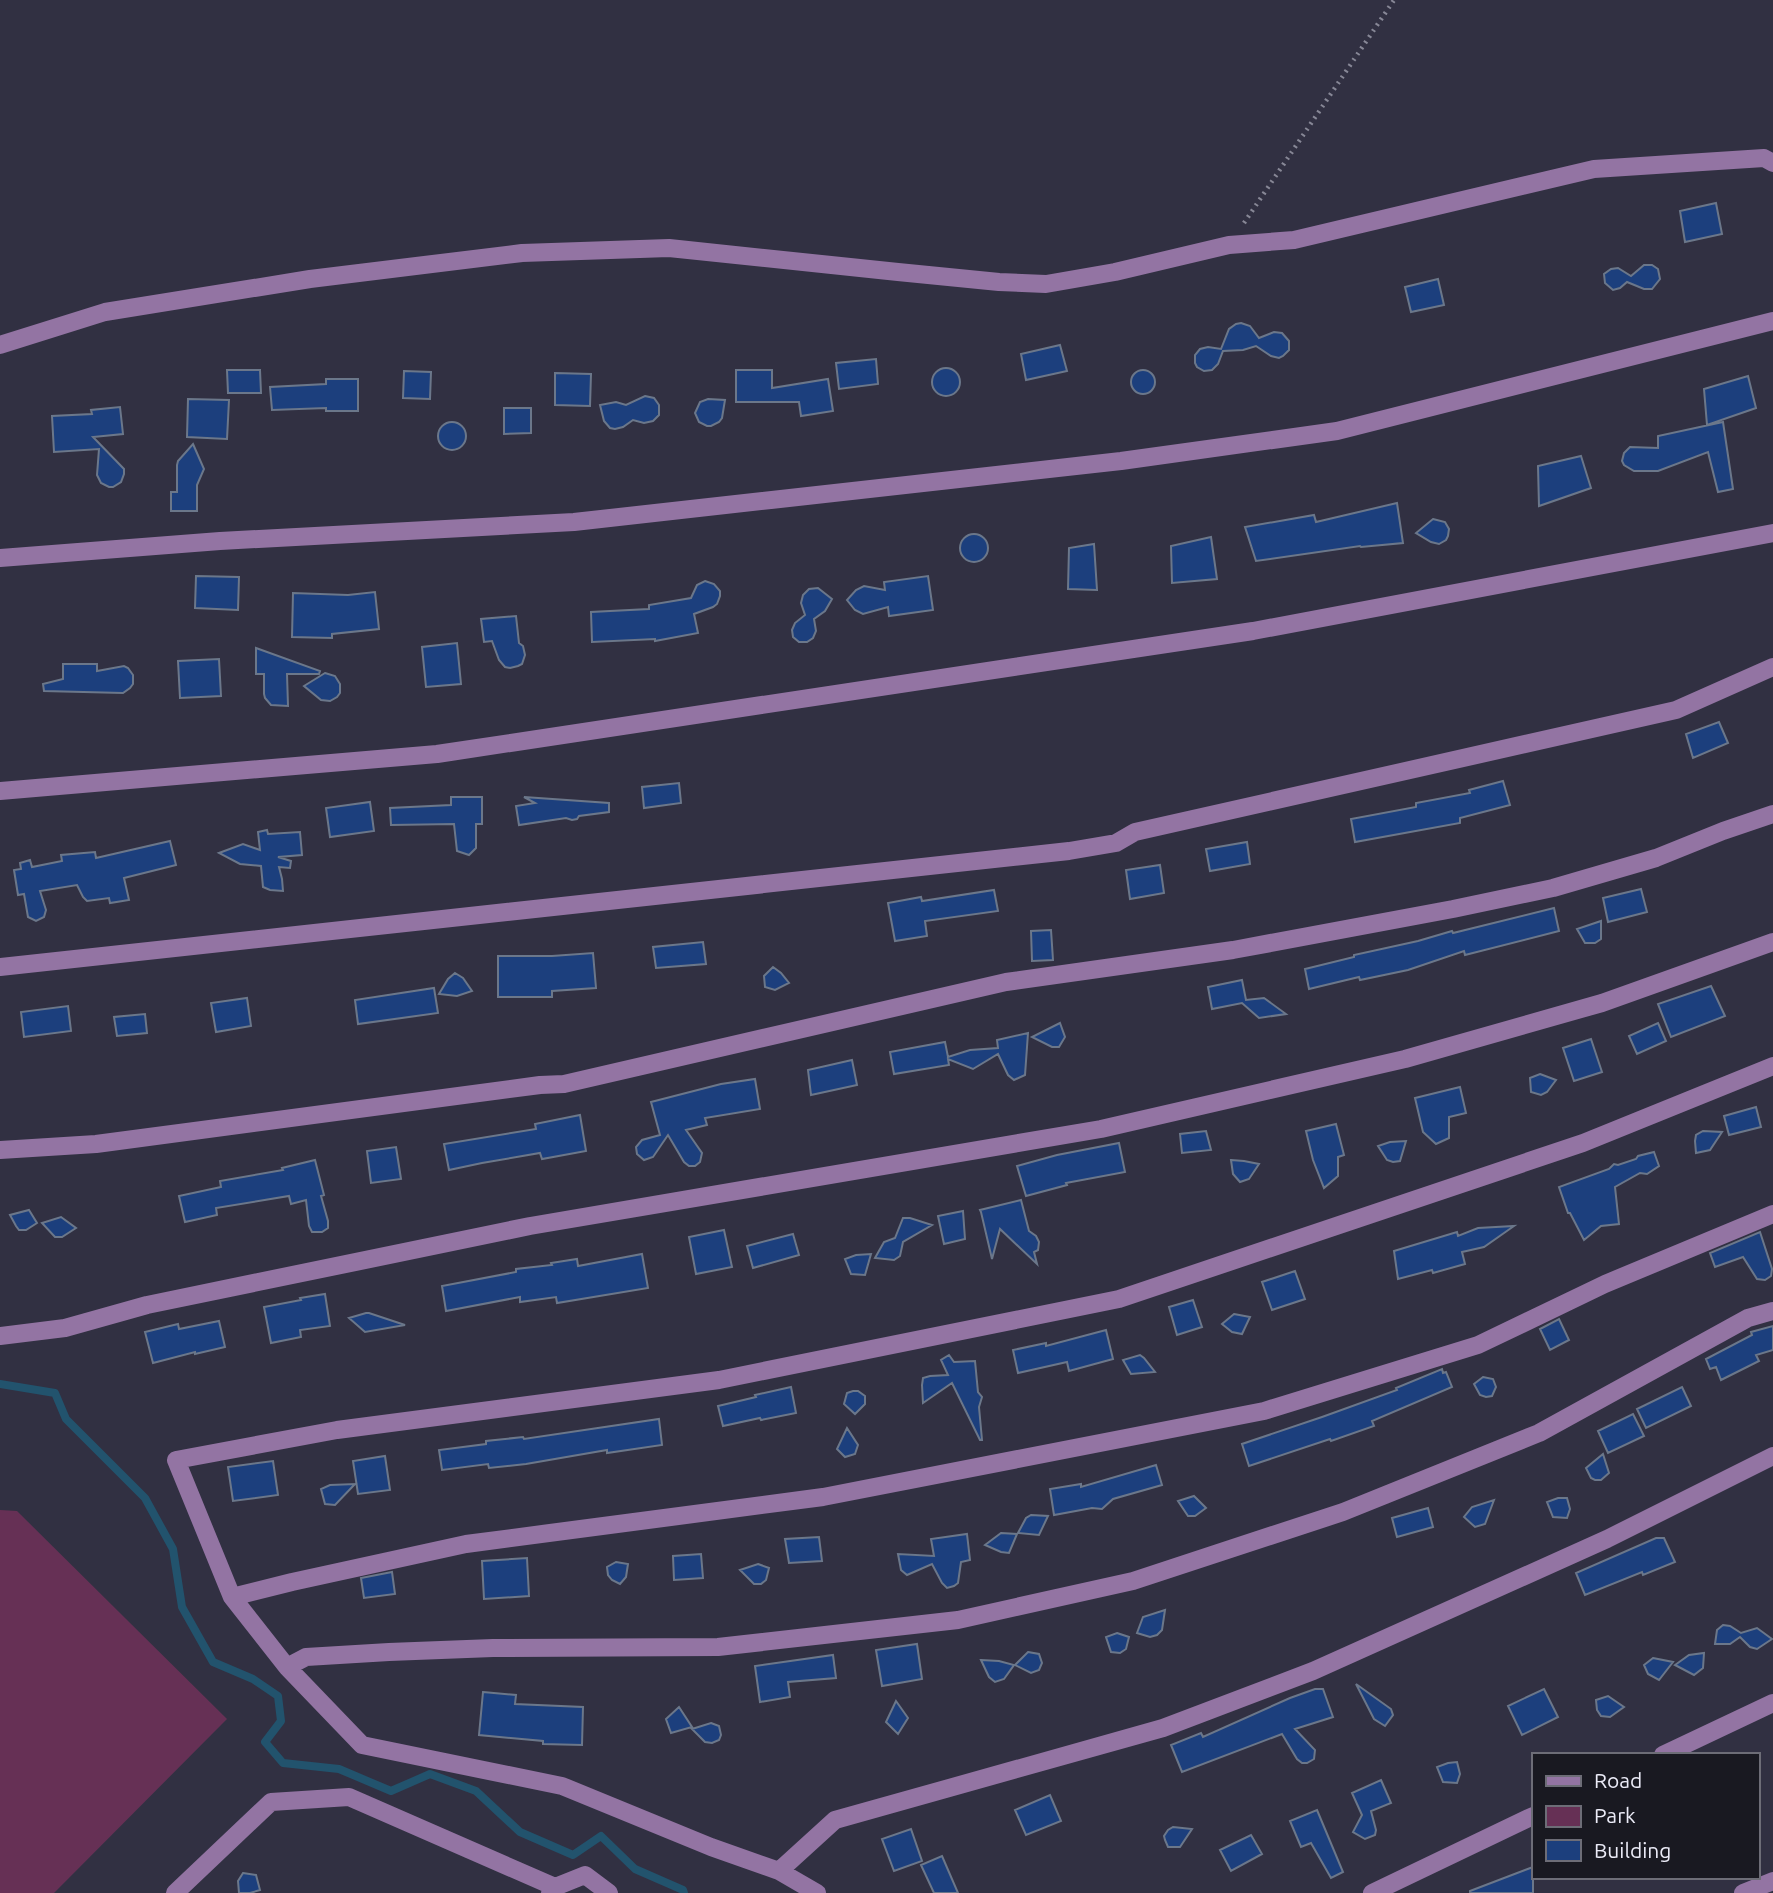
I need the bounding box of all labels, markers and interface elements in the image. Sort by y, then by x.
legend [1532,1753,1759,1879]
text: Road [1594,1768,1642,1792]
text: Park [1594,1803,1636,1827]
text: Building [1594,1838,1671,1862]

